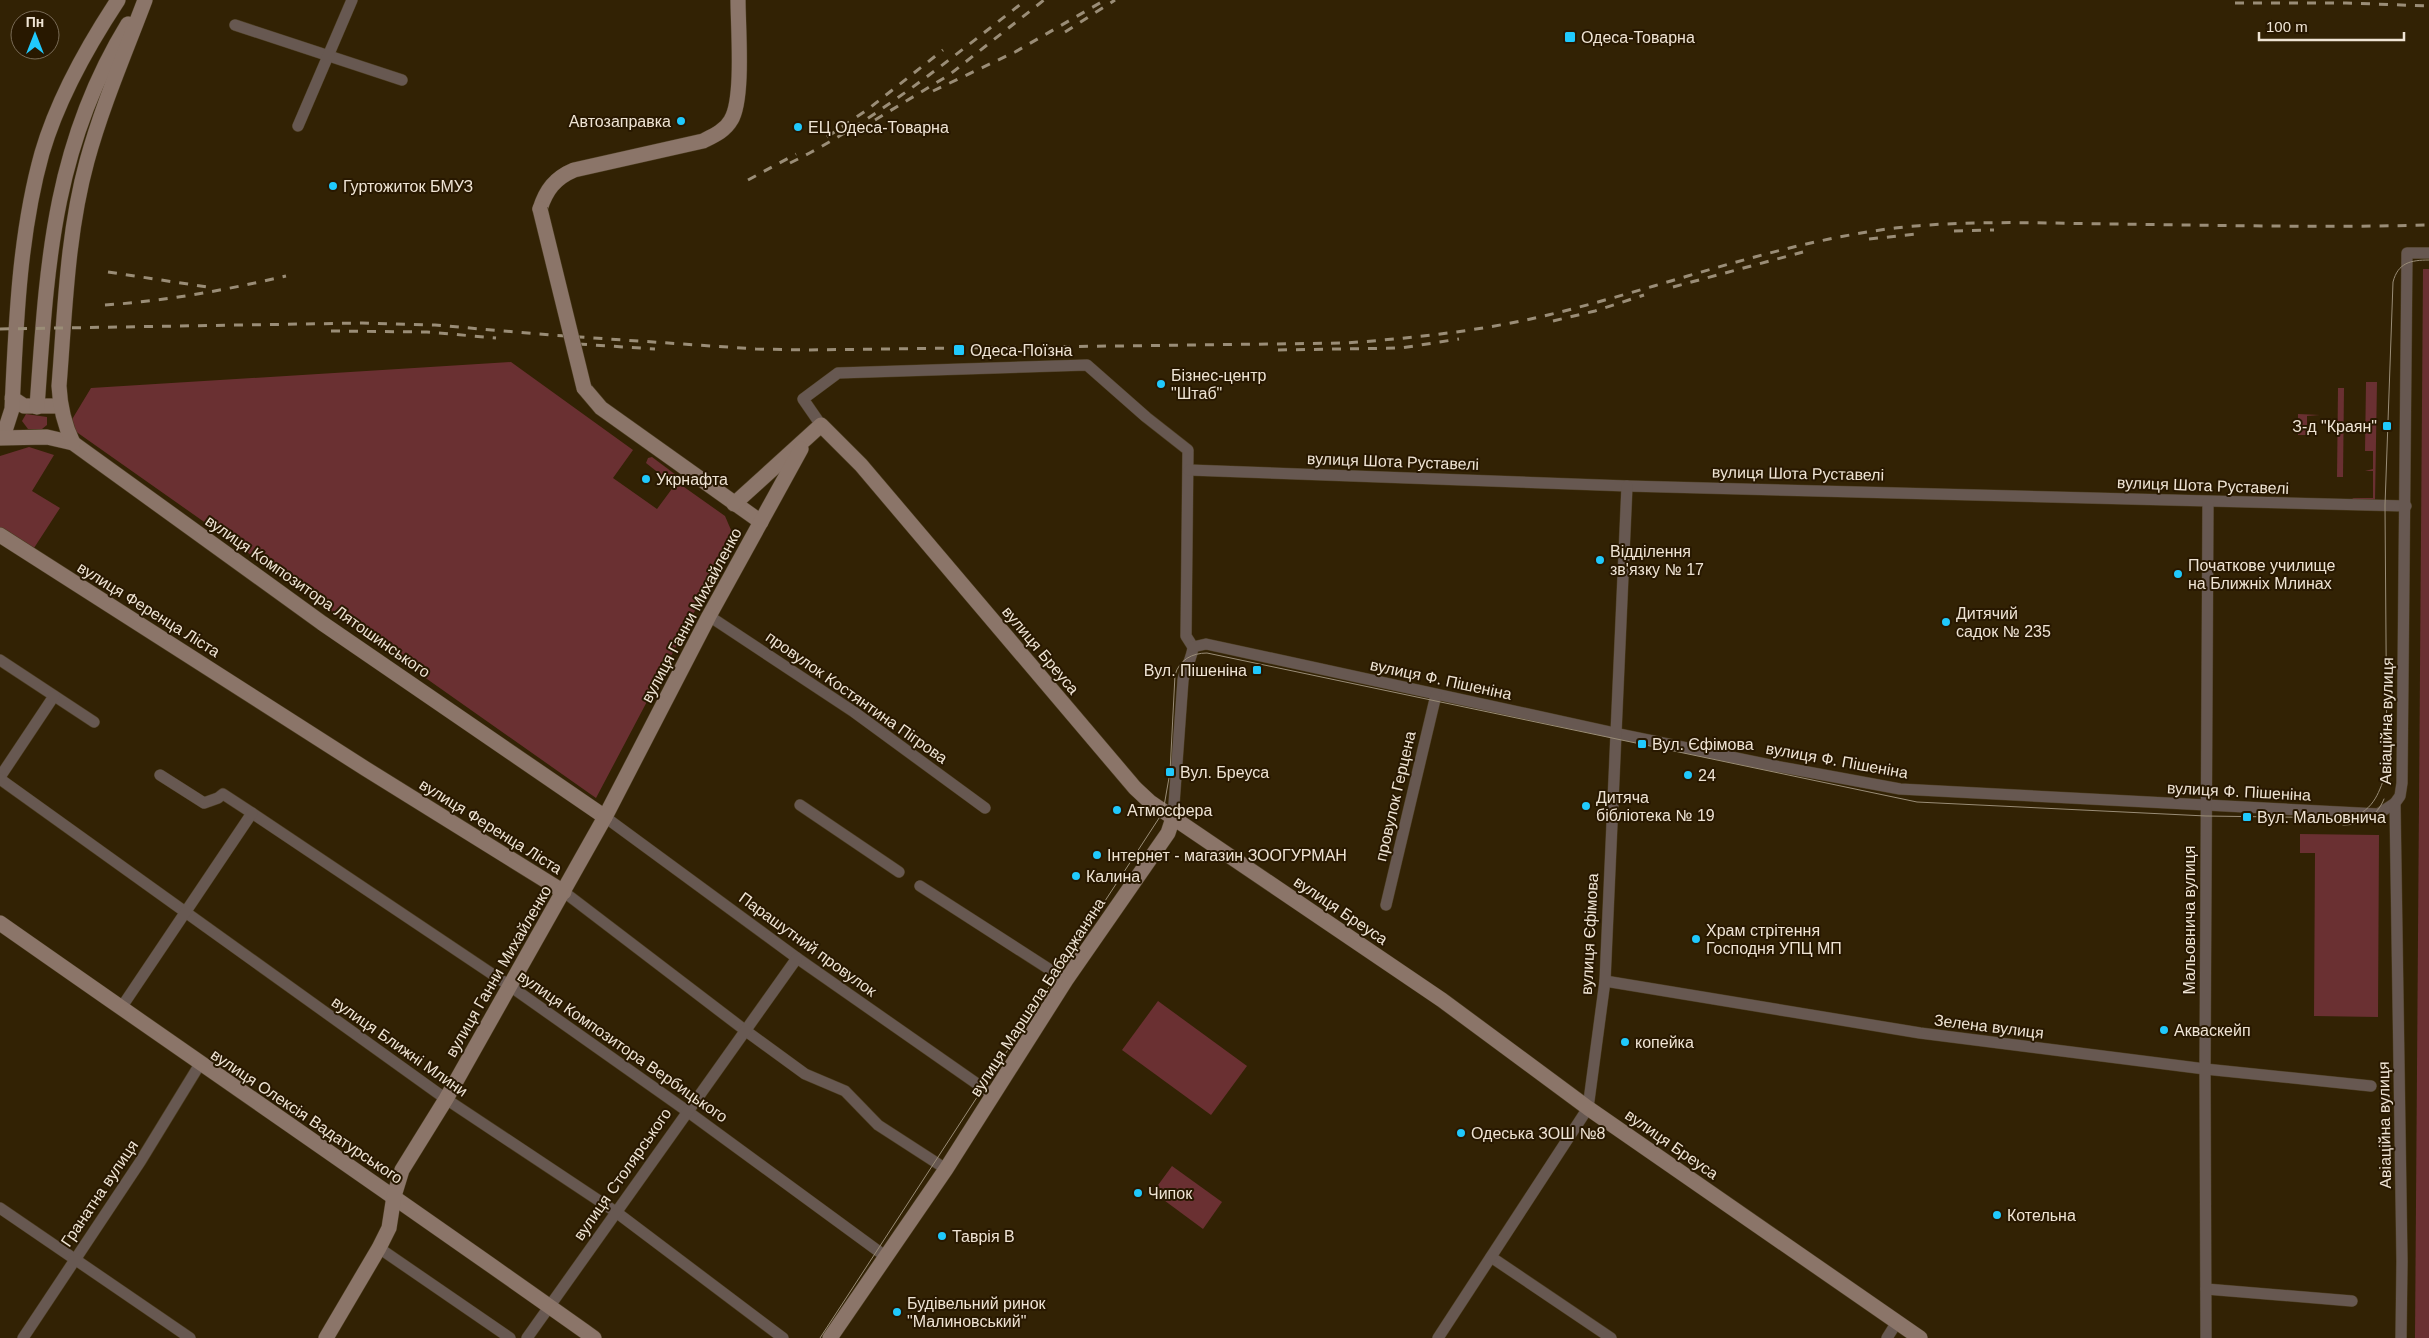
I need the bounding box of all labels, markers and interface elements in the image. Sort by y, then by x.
north arrow [10,10,60,60]
scale bar [2259,10,2404,42]
text: Пн [26,14,44,30]
text: 100 m [2266,18,2308,35]
place label: Одеса-Товарна [1581,29,1695,46]
marker: Одеса-Товарна [1563,30,1577,44]
place label: Автозаправка [569,113,671,130]
marker: Автозаправка [675,115,687,127]
place label: ЕЦ Одеса-Товарна [808,119,949,136]
marker: ЕЦ Одеса-Товарна [792,121,804,133]
place label: Гуртожиток БМУЗ [343,178,473,195]
marker: Гуртожиток БМУЗ [327,180,339,192]
place label: Одеса-Поїзна [970,342,1073,359]
marker: Одеса-Поїзна [952,343,966,357]
place label: Бізнес-центр "Штаб" [1171,367,1267,402]
marker: Бізнес-центр "Штаб" [1155,378,1167,390]
place label: З-д "Краян" [2292,418,2377,435]
marker: З-д "Краян" [2381,420,2393,432]
street label: вулиця Шота Руставелі [1307,450,1479,473]
street label: вулиця Шота Руставелі [1712,463,1884,484]
place label: Укрнафта [656,471,728,488]
marker: Укрнафта [640,473,652,485]
street label: вулиця Шота Руставелі [2117,474,2289,497]
street label: вулиця Композитора Лятошинського [202,512,433,681]
street label: вулиця Ганни Михайленко [638,525,745,705]
place label: Відділення зв'язку № 17 [1610,543,1704,578]
marker: Відділення зв'язку № 17 [1594,554,1606,566]
place label: Початкове училище на Ближніх Млинах [2188,557,2336,592]
street label: вулиця Ференца Ліста [74,559,223,660]
marker: Початкове училище на Ближніх Млинах [2172,568,2184,580]
street label: вулиця Бреуса [999,603,1082,698]
place label: Дитячий садок № 235 [1956,605,2051,640]
marker: Дитячий садок № 235 [1940,616,1952,628]
street label: провулок Костянтина Пігрова [763,628,951,767]
street label: вулиця Ф. Пішеніна [1369,656,1513,703]
street label: Авіаційна вулиця [2377,657,2396,785]
place label: Вул. Пішеніна [1144,662,1247,679]
marker: Вул. Пішеніна [1251,664,1263,676]
street label: провулок Герцена [1372,729,1419,863]
place label: Вул. Єфімова [1652,736,1754,753]
marker: Вул. Єфімова [1636,738,1648,750]
street label: вулиця Ф. Пішеніна [1764,740,1910,781]
place label: Вул. Бреуса [1180,764,1269,781]
marker: Вул. Бреуса [1164,766,1176,778]
place label: 24 [1698,767,1716,784]
marker: 24 [1682,769,1694,781]
street label: вулиця Ференца Ліста [416,776,565,877]
street label: вулиця Ф. Пішеніна [2166,779,2312,804]
place label: Дитяча бібліотека № 19 [1596,789,1715,824]
marker: Дитяча бібліотека № 19 [1580,800,1592,812]
place label: Атмосфера [1127,802,1213,819]
marker: Атмосфера [1111,804,1123,816]
place label: Вул. Мальовнича [2257,809,2386,826]
marker: Вул. Мальовнича [2241,811,2253,823]
street label: Мальовнича вулиця [2181,846,2198,994]
place label: Інтернет - магазин ЗООГУРМАН [1107,847,1347,864]
marker: Інтернет - магазин ЗООГУРМАН [1091,849,1103,861]
place label: Калина [1086,868,1140,885]
marker: Калина [1070,870,1082,882]
street label: вулиця Бреуса [1291,873,1391,948]
street label: вулиця Єфімова [1578,873,1601,995]
street label: вулиця Ганни Михайленко [442,882,555,1060]
street label: Парашутний провулок [736,889,880,1000]
street label: вулиця Маршала Бабаджаняна [967,895,1108,1100]
place label: Храм стрітення Господня УПЦ МП [1706,922,1842,957]
marker: Храм стрітення Господня УПЦ МП [1690,933,1702,945]
street label: вулиця Композитора Вербицького [515,967,731,1126]
street label: вулиця Ближні Млини [329,993,471,1100]
street label: Зелена вулиця [1933,1011,2045,1042]
place label: Акваскейп [2174,1022,2251,1039]
marker: Акваскейп [2158,1024,2170,1036]
place label: копейка [1635,1034,1694,1051]
marker: копейка [1619,1036,1631,1048]
street label: вулиця Олексія Вадатурського [208,1046,406,1187]
street label: Авіаційна вулиця [2375,1061,2394,1189]
street label: вулиця Столярського [570,1105,675,1244]
street label: вулиця Бреуса [1622,1106,1721,1183]
place label: Одеська ЗОШ №8 [1471,1125,1606,1142]
marker: Одеська ЗОШ №8 [1455,1127,1467,1139]
street label: Гранатна вулиця [58,1137,141,1250]
place label: Чипок [1148,1185,1193,1202]
marker: Чипок [1132,1187,1144,1199]
place label: Котельна [2007,1207,2076,1224]
marker: Котельна [1991,1209,2003,1221]
place label: Таврія В [952,1228,1015,1245]
marker: Таврія В [936,1230,948,1242]
place label: Будівельний ринок "Малиновський" [907,1295,1047,1330]
marker: Будівельний ринок "Малиновський" [891,1306,903,1318]

